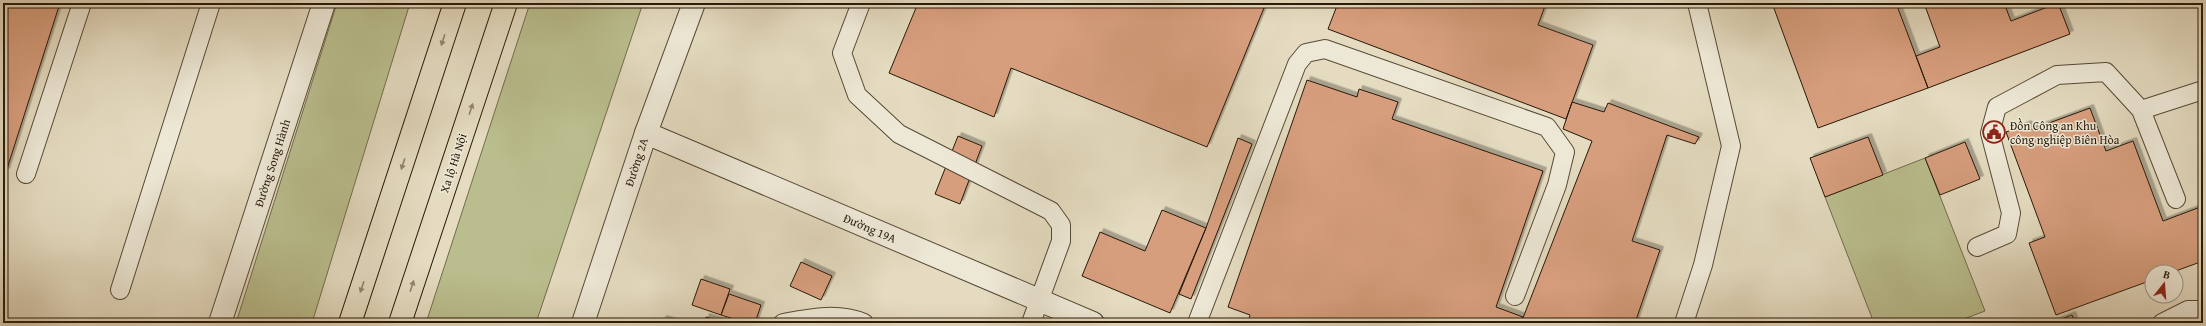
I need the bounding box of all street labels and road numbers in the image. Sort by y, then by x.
street label: Đường Song Hành [250,117,294,209]
street label: Xa lộ Hà Nội [435,131,471,195]
street label: Đường 2A [620,135,652,188]
street label: Đường 19A [841,209,900,247]

